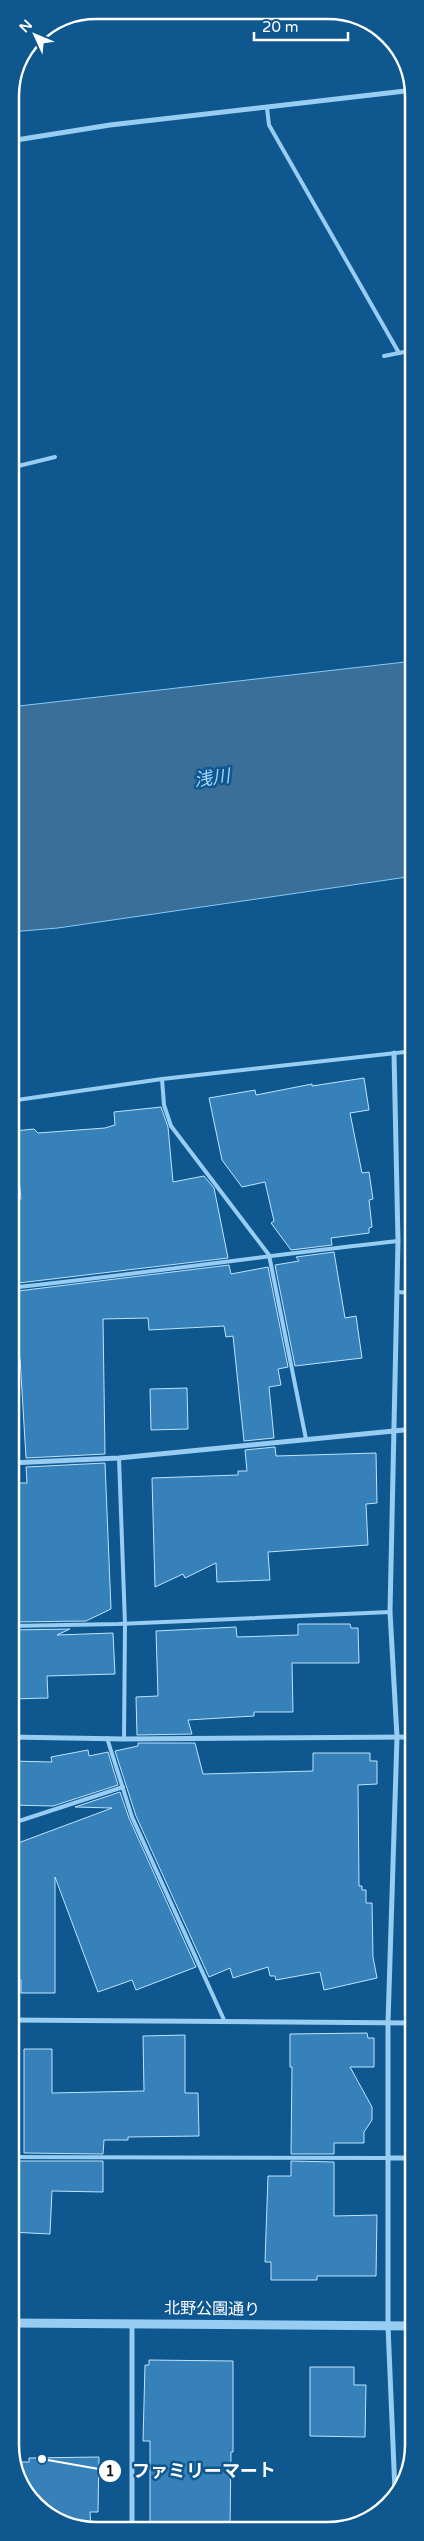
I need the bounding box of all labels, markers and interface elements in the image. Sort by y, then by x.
north arrow [10,10,60,60]
scale bar [254,10,348,42]
text: N [16,16,36,36]
text: 20 m [262,18,299,36]
water label: 浅川 [193,764,233,791]
street label: 北野公園通り [164,2298,260,2320]
callout: ファミリーマート [97,2454,286,2487]
text: ファミリーマート [132,2460,276,2482]
text: 1 [105,2462,115,2480]

